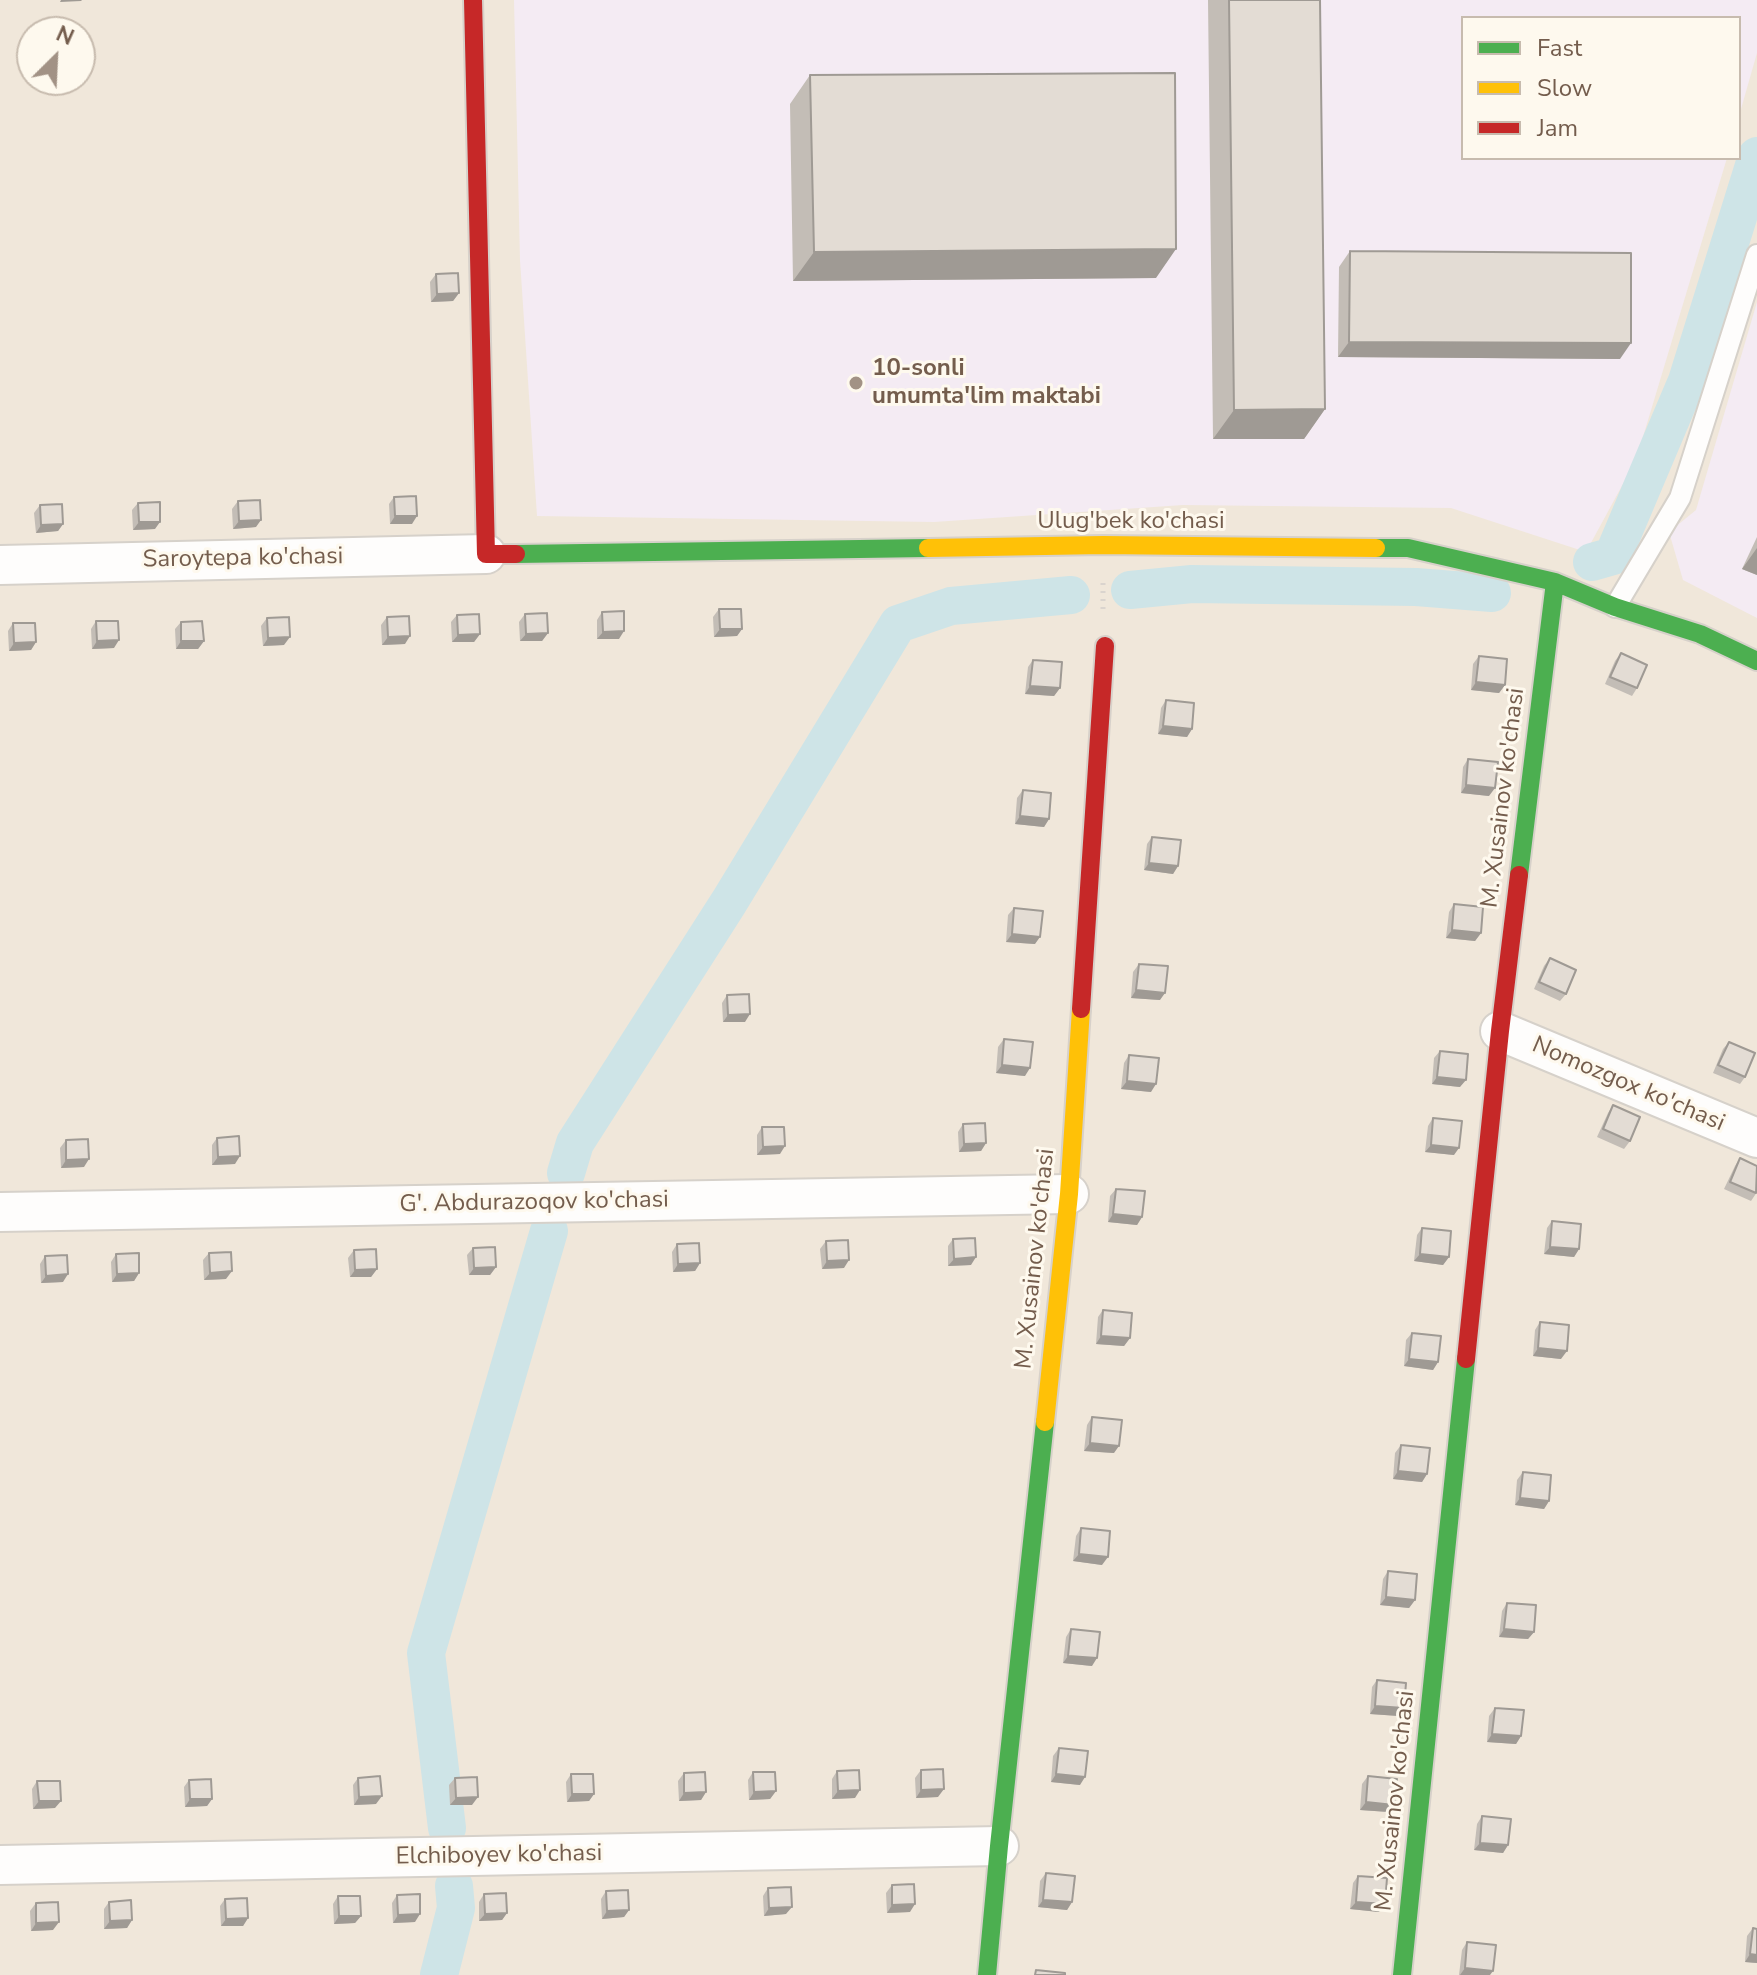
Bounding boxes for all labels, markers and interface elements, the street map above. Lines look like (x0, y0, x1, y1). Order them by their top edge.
north arrow (16, 16, 96, 96)
legend (1461, 16, 1741, 160)
text: N (51, 19, 79, 53)
text: Fast (1537, 32, 1582, 64)
text: Slow (1537, 72, 1592, 104)
text: Jam (1537, 112, 1578, 144)
place label: 10-sonli umumta'lim maktabi (872, 355, 1101, 411)
marker: 10-sonli umumta'lim maktabi (847, 374, 865, 392)
street label: Ulug'bek ko'chasi (1037, 508, 1225, 536)
street label: Saroytepa ko'chasi (143, 543, 343, 575)
street label: M. Xusainov ko'chasi (1476, 686, 1532, 910)
street label: Nomozgox ko'chasi (1527, 1031, 1729, 1139)
street label: M. Xusainov ko'chasi (1010, 1147, 1062, 1371)
street label: G'. Abdurazoqov ko'chasi (399, 1186, 669, 1220)
street label: M. Xusainov ko'chasi (1370, 1689, 1422, 1913)
street label: Elchiboyev ko'chasi (395, 1840, 603, 1872)

